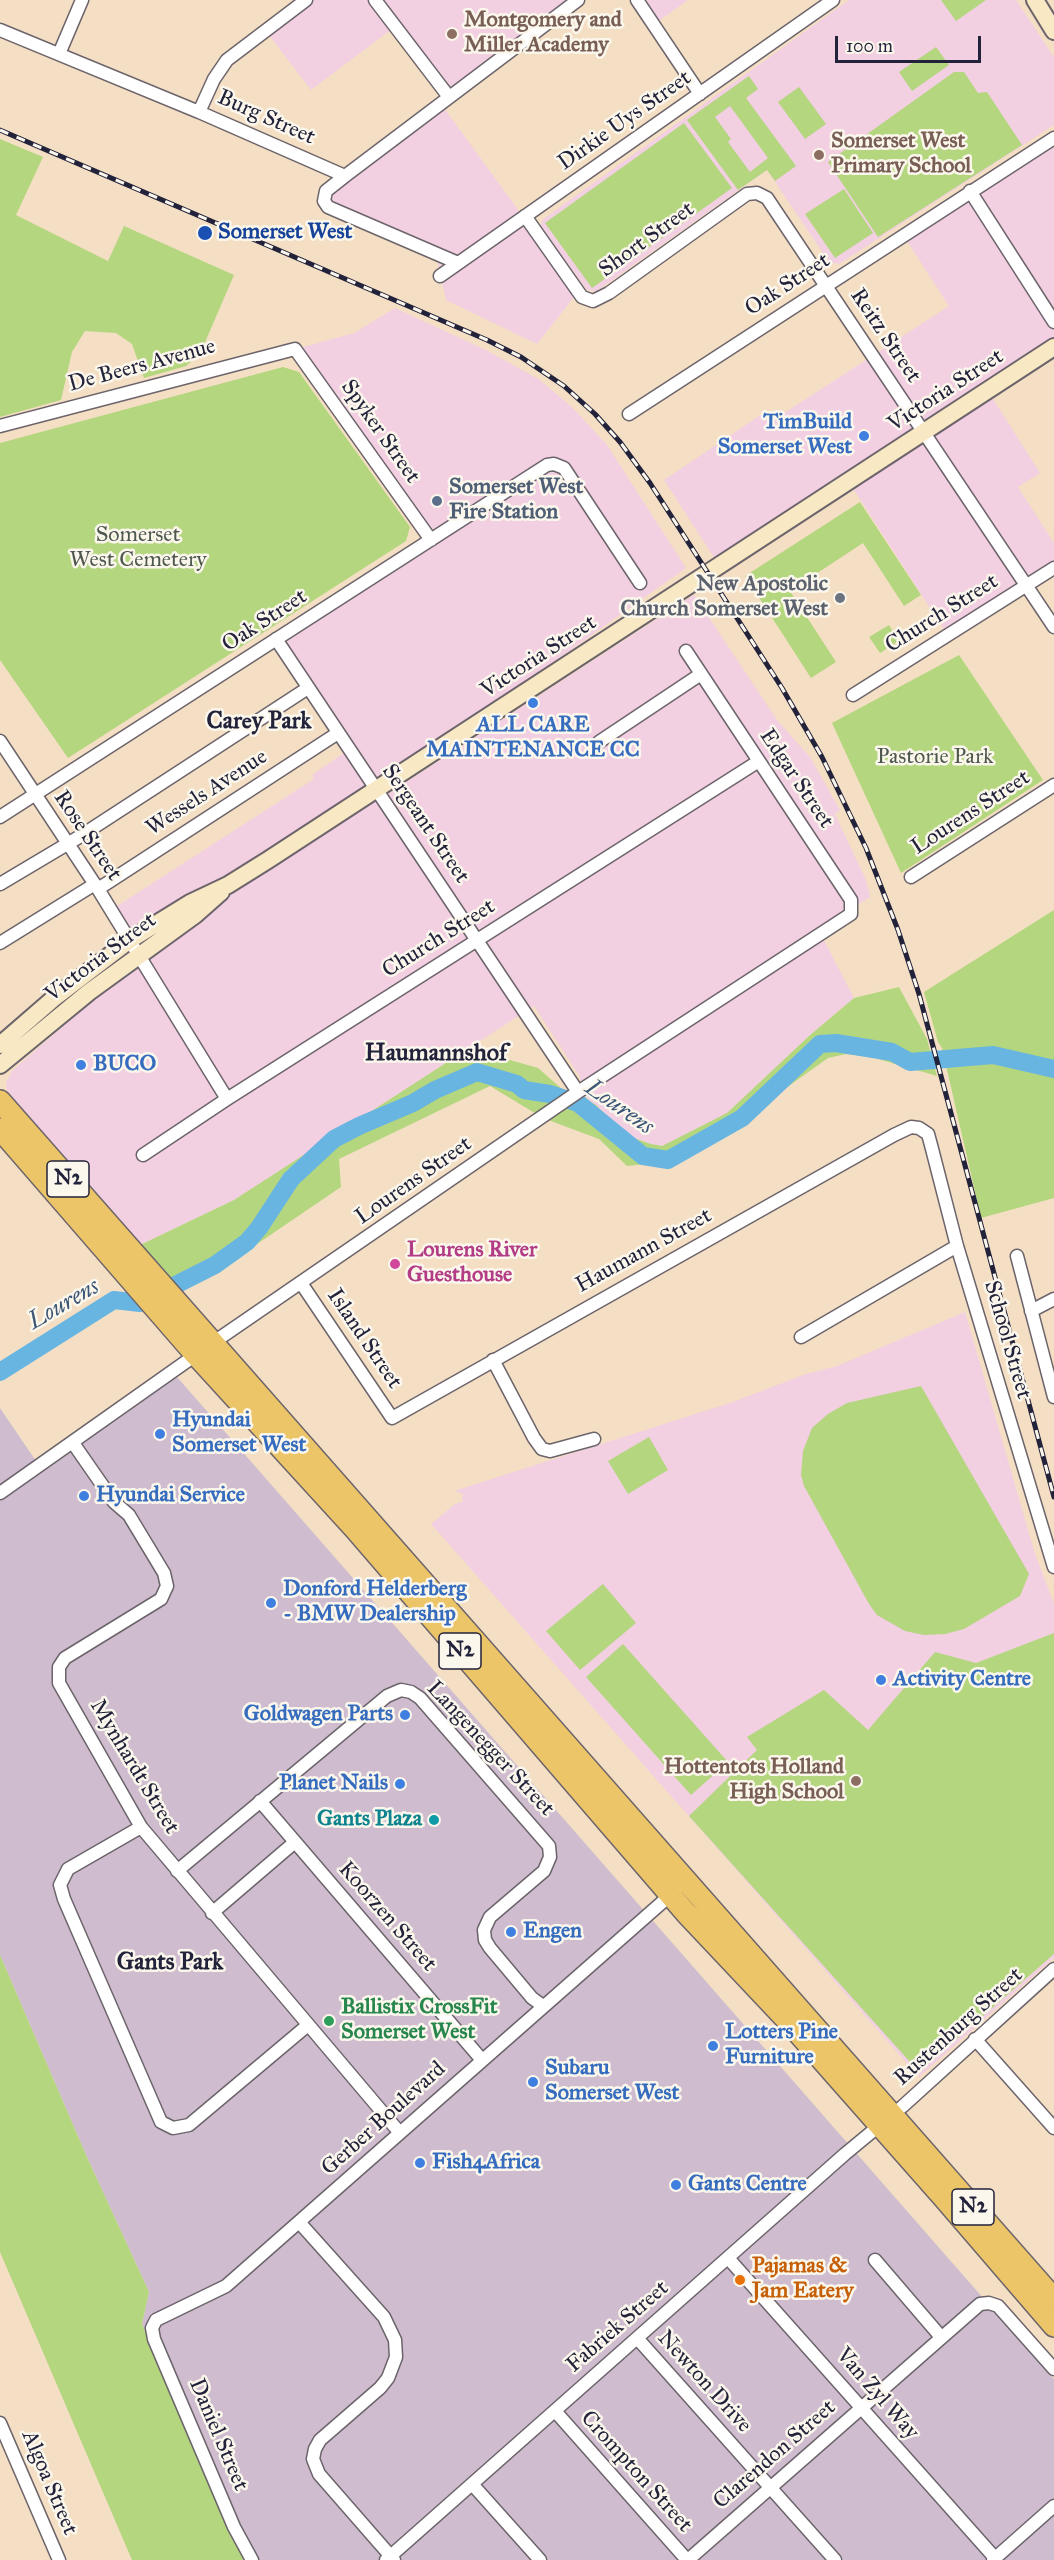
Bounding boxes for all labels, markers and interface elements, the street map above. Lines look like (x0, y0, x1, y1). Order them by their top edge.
place label: Montgomery and Miller Academy (464, 8, 622, 60)
scale bar (838, 24, 984, 62)
marker: Montgomery and Miller Academy (445, 27, 459, 41)
text: 100 m (846, 35, 893, 57)
street label: Dirkie Uys Street (553, 65, 697, 177)
street label: Burg Street (213, 85, 319, 151)
place label: Somerset West Primary School (831, 129, 971, 180)
marker: Somerset West Primary School (812, 148, 826, 162)
street label: Short Street (594, 197, 700, 283)
place label: Somerset West (218, 220, 352, 246)
marker: Somerset West (196, 224, 214, 242)
street label: Oak Street (741, 248, 835, 322)
street label: Reitz Street (844, 284, 926, 388)
street label: De Beers Avenue (66, 334, 218, 398)
street label: Victoria Street (883, 344, 1009, 438)
street label: Spyker Street (335, 375, 425, 489)
place label: TimBuild Somerset West (718, 410, 852, 462)
marker: TimBuild Somerset West (857, 429, 871, 443)
place label: Somerset West Fire Station (449, 475, 583, 526)
marker: Somerset West Fire Station (430, 494, 444, 508)
park label: Somerset West Cemetery (70, 523, 206, 574)
street label: Church Street (881, 569, 1003, 659)
place label: New Apostolic Church Somerset West (620, 572, 828, 624)
street label: Oak Street (218, 584, 312, 658)
marker: New Apostolic Church Somerset West (833, 591, 847, 605)
street label: Victoria Street (476, 610, 602, 704)
marker: ALL CARE MAINTENANCE CC (526, 696, 540, 710)
district label: Carey Park (206, 708, 312, 736)
place label: ALL CARE MAINTENANCE CC (426, 713, 640, 764)
street label: Edgar Street (753, 724, 839, 834)
street label: Wessels Avenue (141, 744, 273, 842)
park label: Pastorie Park (877, 745, 993, 771)
street label: Sergeant Street (376, 760, 474, 888)
street label: Lourens Street (907, 765, 1035, 861)
street label: Rose Street (47, 786, 127, 886)
street label: Church Street (378, 894, 500, 984)
street label: Victoria Street (40, 908, 162, 1008)
district label: Haumannshof (365, 1040, 507, 1068)
place label: BUCO (93, 1052, 156, 1078)
marker: BUCO (74, 1058, 88, 1072)
water label: Lourens (579, 1074, 659, 1142)
street label: Lourens Street (351, 1131, 477, 1231)
road number: N2 (47, 1161, 89, 1197)
street label: Haumann Street (572, 1203, 716, 1299)
place label: Lourens River Guesthouse (407, 1238, 537, 1290)
marker: Lourens River Guesthouse (388, 1257, 402, 1271)
water label: Lourens (23, 1273, 105, 1337)
street label: School Street (978, 1278, 1036, 1402)
street label: Island Street (321, 1284, 407, 1394)
place label: Hyundai Somerset West (172, 1408, 306, 1460)
marker: Hyundai Somerset West (153, 1427, 167, 1441)
place label: Hyundai Service (96, 1483, 245, 1509)
marker: Hyundai Service (77, 1489, 91, 1503)
place label: Donford Helderberg - BMW Dealership (283, 1577, 467, 1628)
marker: Donford Helderberg - BMW Dealership (264, 1596, 278, 1610)
road number: N2 (439, 1633, 481, 1669)
place label: Activity Centre (893, 1667, 1031, 1693)
marker: Activity Centre (874, 1673, 888, 1687)
street label: Langenegger Street (421, 1676, 559, 1822)
street label: Mynhardt Street (83, 1695, 185, 1839)
place label: Goldwagen Parts (244, 1702, 393, 1728)
marker: Goldwagen Parts (398, 1708, 412, 1722)
place label: Hottentots Holland High School (664, 1755, 844, 1807)
place label: Planet Nails (279, 1771, 388, 1797)
marker: Hottentots Holland High School (849, 1774, 863, 1788)
marker: Planet Nails (393, 1777, 407, 1791)
place label: Gants Plaza (317, 1807, 422, 1833)
marker: Gants Plaza (427, 1813, 441, 1827)
street label: Koorzen Street (332, 1857, 442, 1977)
place label: Engen (523, 1919, 582, 1945)
marker: Engen (504, 1925, 518, 1939)
district label: Gants Park (117, 1949, 223, 1977)
street label: Rustenburg Street (889, 1962, 1029, 2092)
place label: Ballistix CrossFit Somerset West (341, 1995, 498, 2047)
marker: Ballistix CrossFit Somerset West (322, 2014, 336, 2028)
place label: Lotters Pine Furniture (725, 2020, 838, 2072)
marker: Lotters Pine Furniture (706, 2039, 720, 2053)
street label: Gerber Boulevard (317, 2056, 451, 2182)
place label: Subaru Somerset West (545, 2056, 679, 2108)
marker: Subaru Somerset West (526, 2075, 540, 2089)
place label: Fish4Africa (432, 2150, 540, 2176)
marker: Fish4Africa (413, 2156, 427, 2170)
place label: Gants Centre (688, 2172, 807, 2198)
marker: Gants Centre (669, 2178, 683, 2192)
road number: N2 (952, 2189, 994, 2225)
place label: Pajamas & Jam Eatery (752, 2254, 853, 2306)
marker: Pajamas & Jam Eatery (733, 2273, 747, 2287)
street label: Fabriek Street (562, 2275, 674, 2379)
street label: Newton Drive (651, 2325, 757, 2439)
street label: Van Zyl Way (830, 2343, 924, 2445)
street label: Daniel Street (183, 2375, 253, 2495)
street label: Clarendon Street (709, 2395, 841, 2515)
street label: Crompton Street (575, 2406, 697, 2538)
street label: Algoa Street (15, 2427, 83, 2539)

